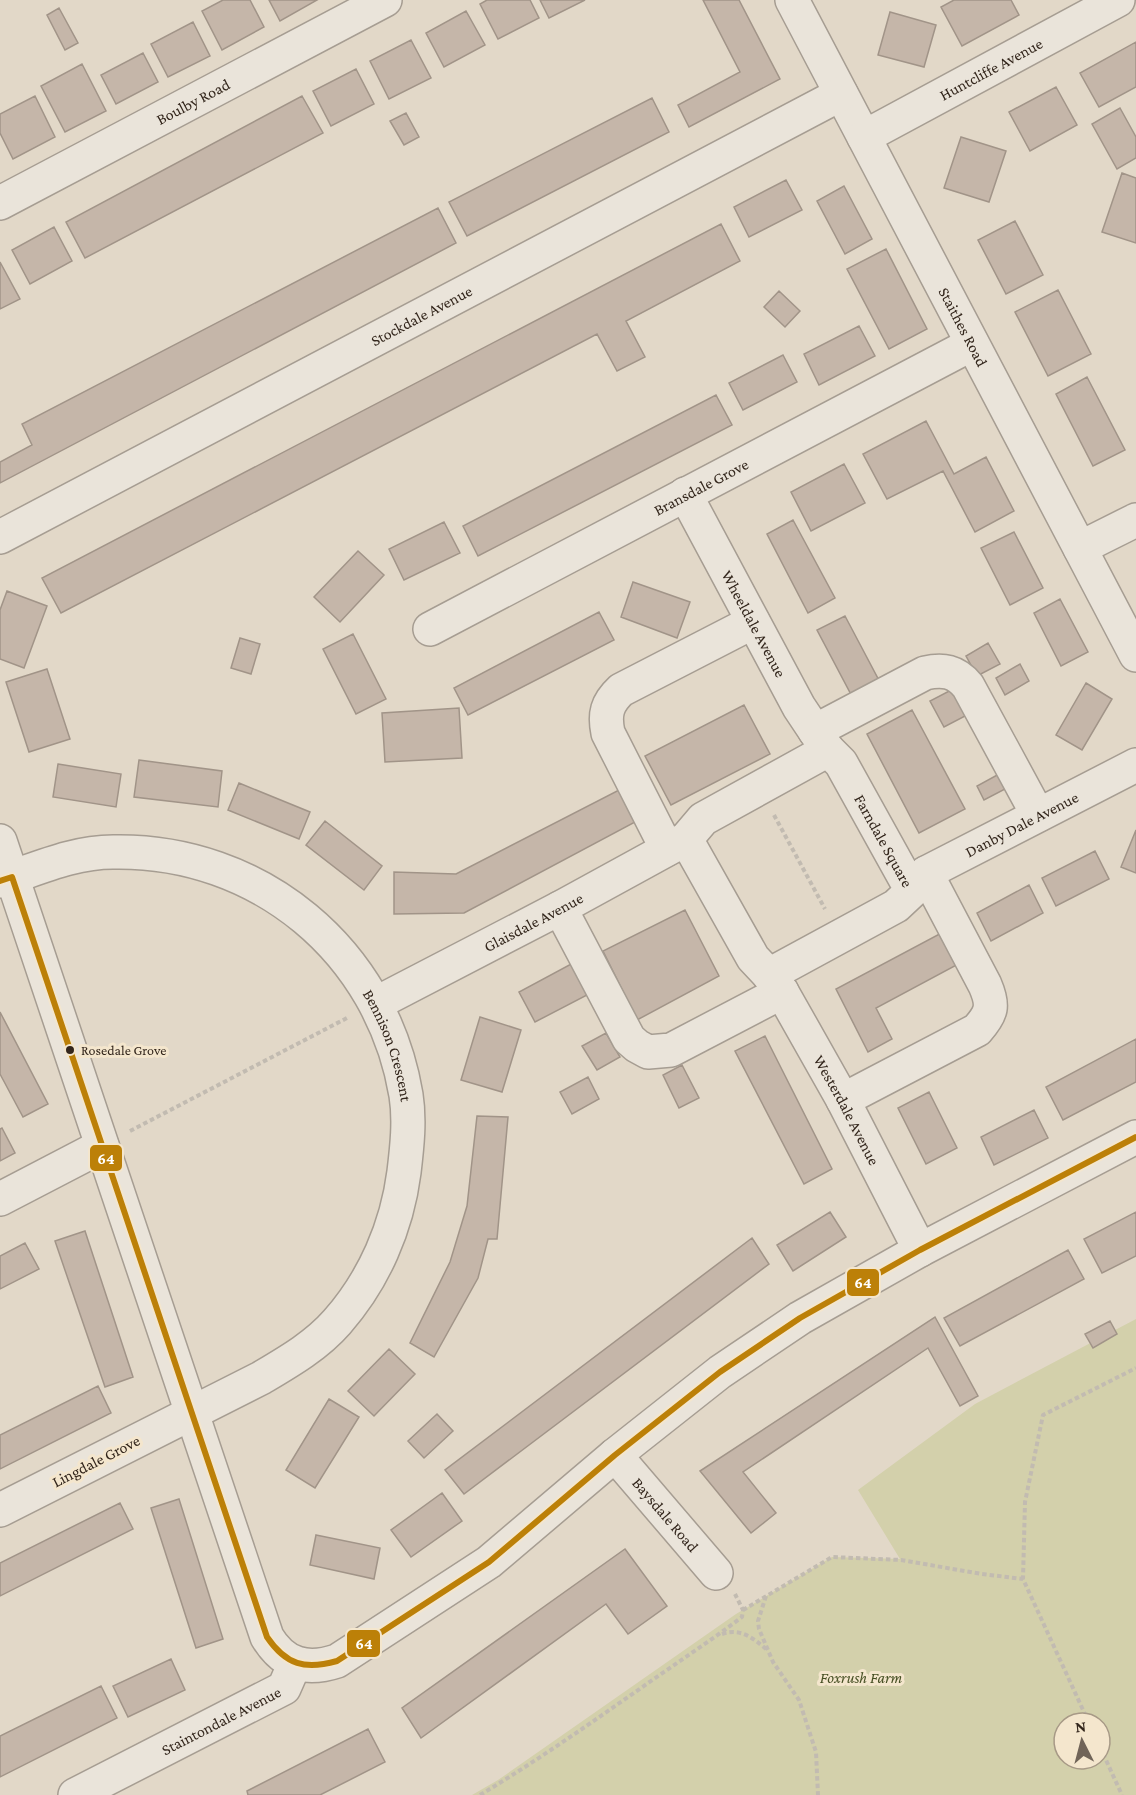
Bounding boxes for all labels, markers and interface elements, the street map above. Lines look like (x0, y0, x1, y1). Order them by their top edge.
street label: Huntcliffe Avenue (936, 34, 1045, 103)
street label: Boulby Road (153, 75, 233, 128)
street label: Stockdale Avenue (368, 282, 475, 349)
street label: Staithes Road (936, 284, 992, 370)
street label: Bransdale Grove (651, 455, 751, 518)
street label: Wheeldale Avenue (719, 567, 790, 680)
street label: Danby Dale Avenue (962, 788, 1081, 860)
street label: Farndale Square (852, 791, 917, 890)
street label: Glaisdale Avenue (481, 889, 586, 955)
street label: Bennison Crescent (360, 986, 415, 1103)
place label: Rosedale Grove (81, 1042, 166, 1058)
marker: Rosedale Grove (64, 1044, 76, 1056)
street label: Westerdale Avenue (811, 1052, 883, 1168)
line badge: 64 (89, 1144, 123, 1172)
text: 64 (97, 1150, 115, 1167)
line badge: 64 (846, 1268, 880, 1297)
text: 64 (854, 1274, 872, 1291)
street label: Lingdale Grove (49, 1432, 143, 1491)
street label: Baysdale Road (629, 1474, 703, 1555)
line badge: 64 (346, 1629, 381, 1658)
text: 64 (355, 1635, 373, 1652)
park label: Foxrush Farm (820, 1669, 903, 1686)
street label: Staintondale Avenue (158, 1683, 284, 1758)
north arrow (1052, 1711, 1112, 1771)
text: N (1074, 1718, 1087, 1736)

